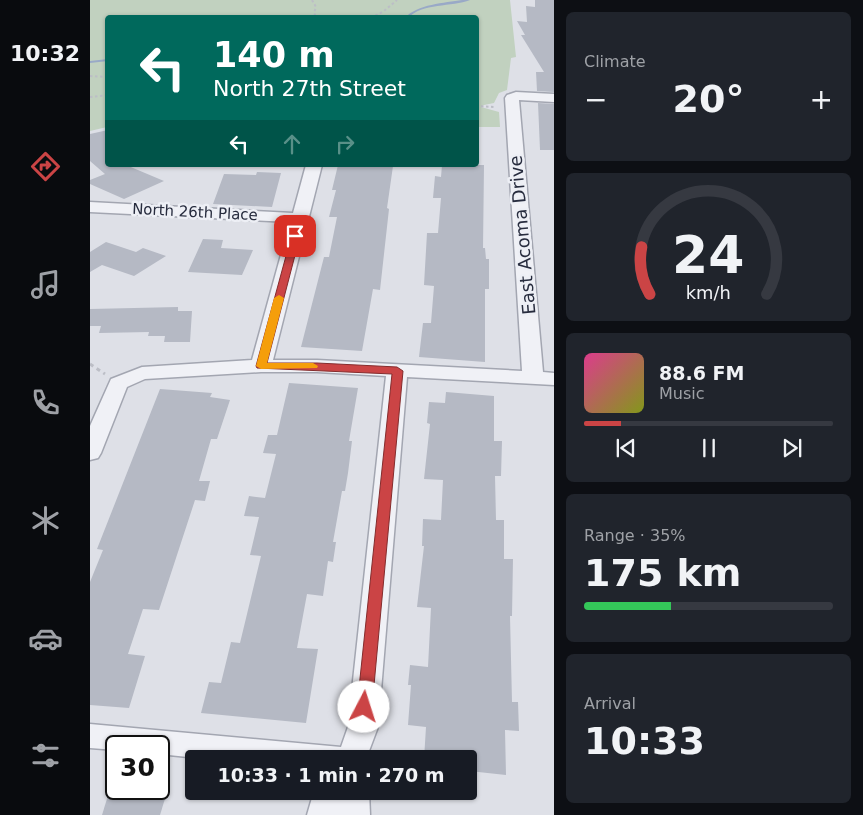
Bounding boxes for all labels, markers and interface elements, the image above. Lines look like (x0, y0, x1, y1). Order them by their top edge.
icon: left (130, 35, 195, 100)
text: 140 m (213, 35, 335, 75)
text: 10:32 (10, 41, 80, 66)
text: Climate (584, 52, 646, 71)
text: North 27th Street (213, 76, 406, 101)
text: 20° (673, 77, 744, 121)
text: − (584, 83, 607, 116)
text: + (810, 83, 833, 116)
icon: left (225, 130, 253, 158)
icon: ahead (278, 130, 306, 158)
icon: right (331, 130, 359, 158)
icon: directions (28, 149, 63, 184)
street label: East Acoma Drive (505, 155, 539, 315)
street label: North 26th Place (132, 200, 258, 224)
pin (274, 215, 316, 257)
icon: arrive (281, 222, 309, 250)
text: 24 (672, 225, 745, 285)
icon: music (28, 267, 63, 302)
text: km/h (686, 282, 731, 303)
text: 88.6 FM (659, 362, 744, 384)
text: Music (659, 384, 705, 403)
icon: phone (28, 385, 63, 420)
icon: previous (612, 434, 640, 462)
icon: pause (695, 434, 723, 462)
icon: next (778, 434, 806, 462)
icon: climate (28, 503, 63, 538)
text: Range · 35% (584, 526, 686, 545)
text: 175 km (584, 551, 741, 595)
icon: car (28, 621, 63, 656)
position arrow (337, 680, 389, 732)
text: Arrival (584, 694, 636, 713)
text: 10:33 (584, 719, 705, 763)
speed limit sign: 30 (105, 735, 170, 800)
icon: filters (28, 738, 63, 773)
text: 10:33 · 1 min · 270 m (217, 764, 445, 786)

